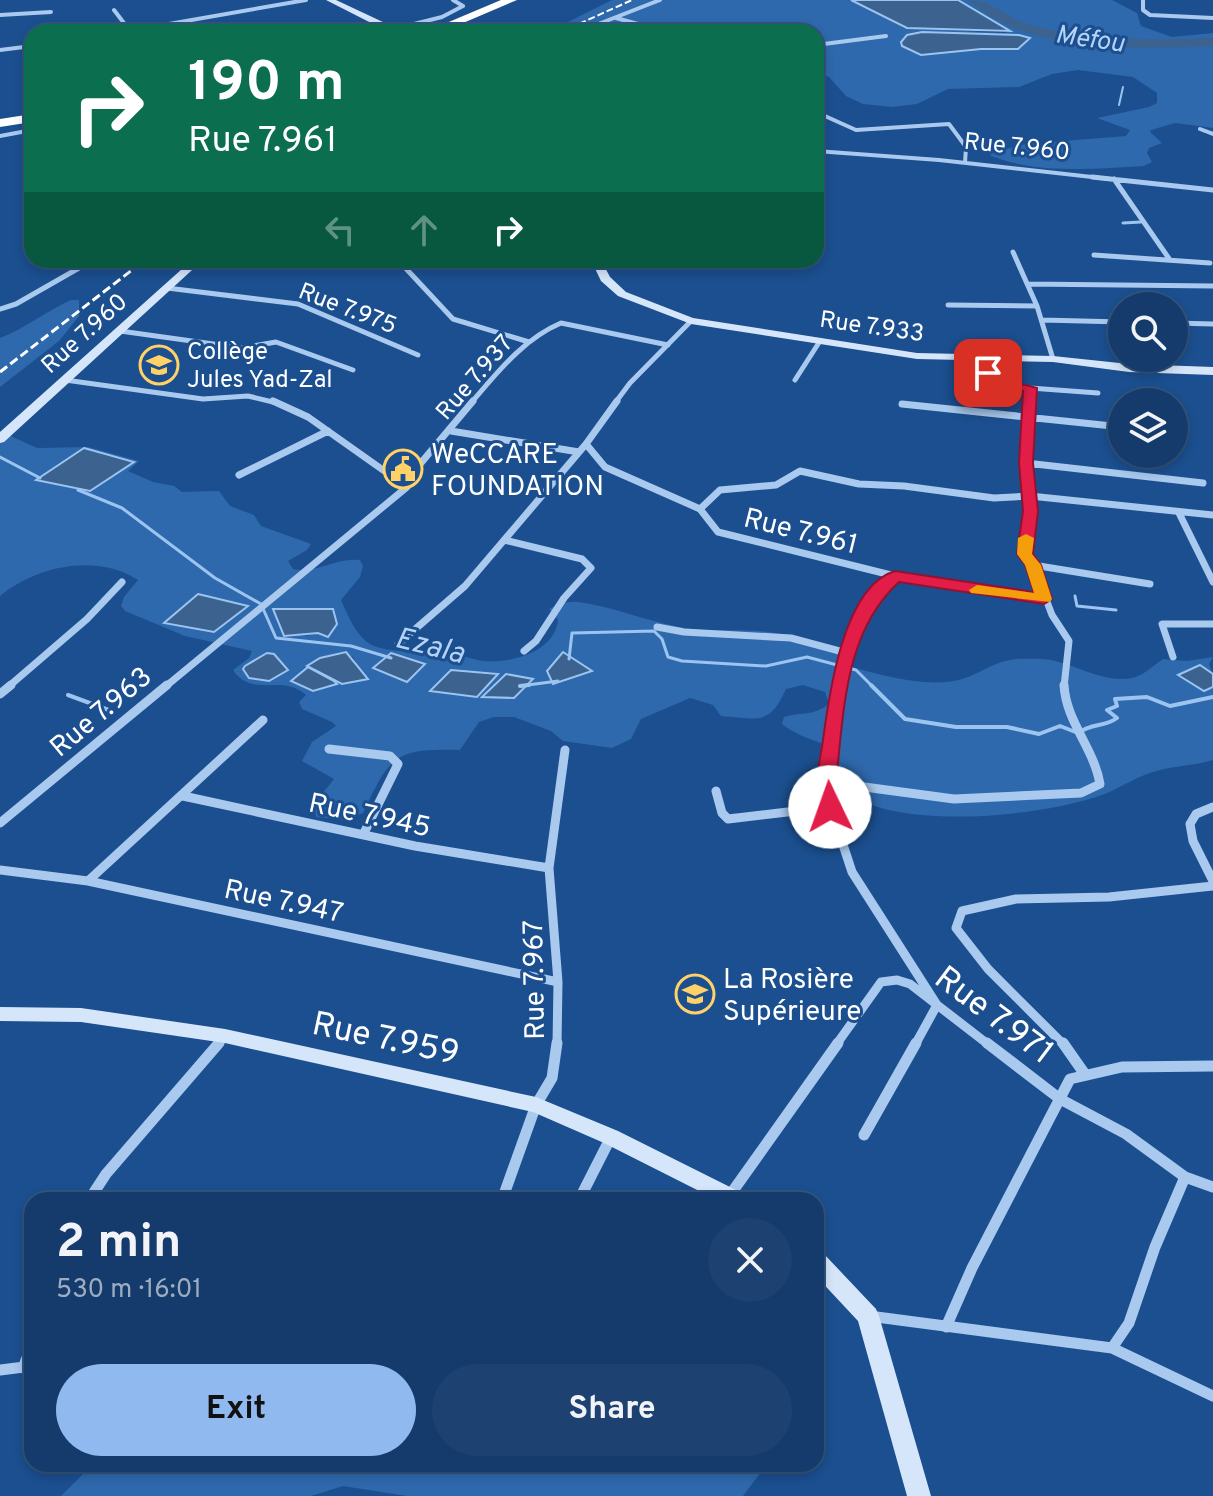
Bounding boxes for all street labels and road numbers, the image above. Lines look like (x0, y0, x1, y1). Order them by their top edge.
street label: Rue 7.960 (962, 128, 1071, 168)
street label: Rue 7.975 (294, 277, 401, 342)
street label: Rue 7.960 (36, 288, 135, 381)
street label: Rue 7.933 (817, 306, 926, 350)
street label: Rue 7.937 (430, 330, 521, 427)
street label: Rue 7.961 (739, 501, 861, 564)
street label: Rue 7.963 (43, 660, 161, 767)
street label: Rue 7.945 (305, 786, 434, 847)
street label: Rue 7.947 (221, 873, 346, 933)
street label: Rue 7.967 (517, 920, 555, 1040)
street label: Rue 7.971 (925, 958, 1061, 1076)
street label: Rue 7.959 (308, 1004, 463, 1077)

